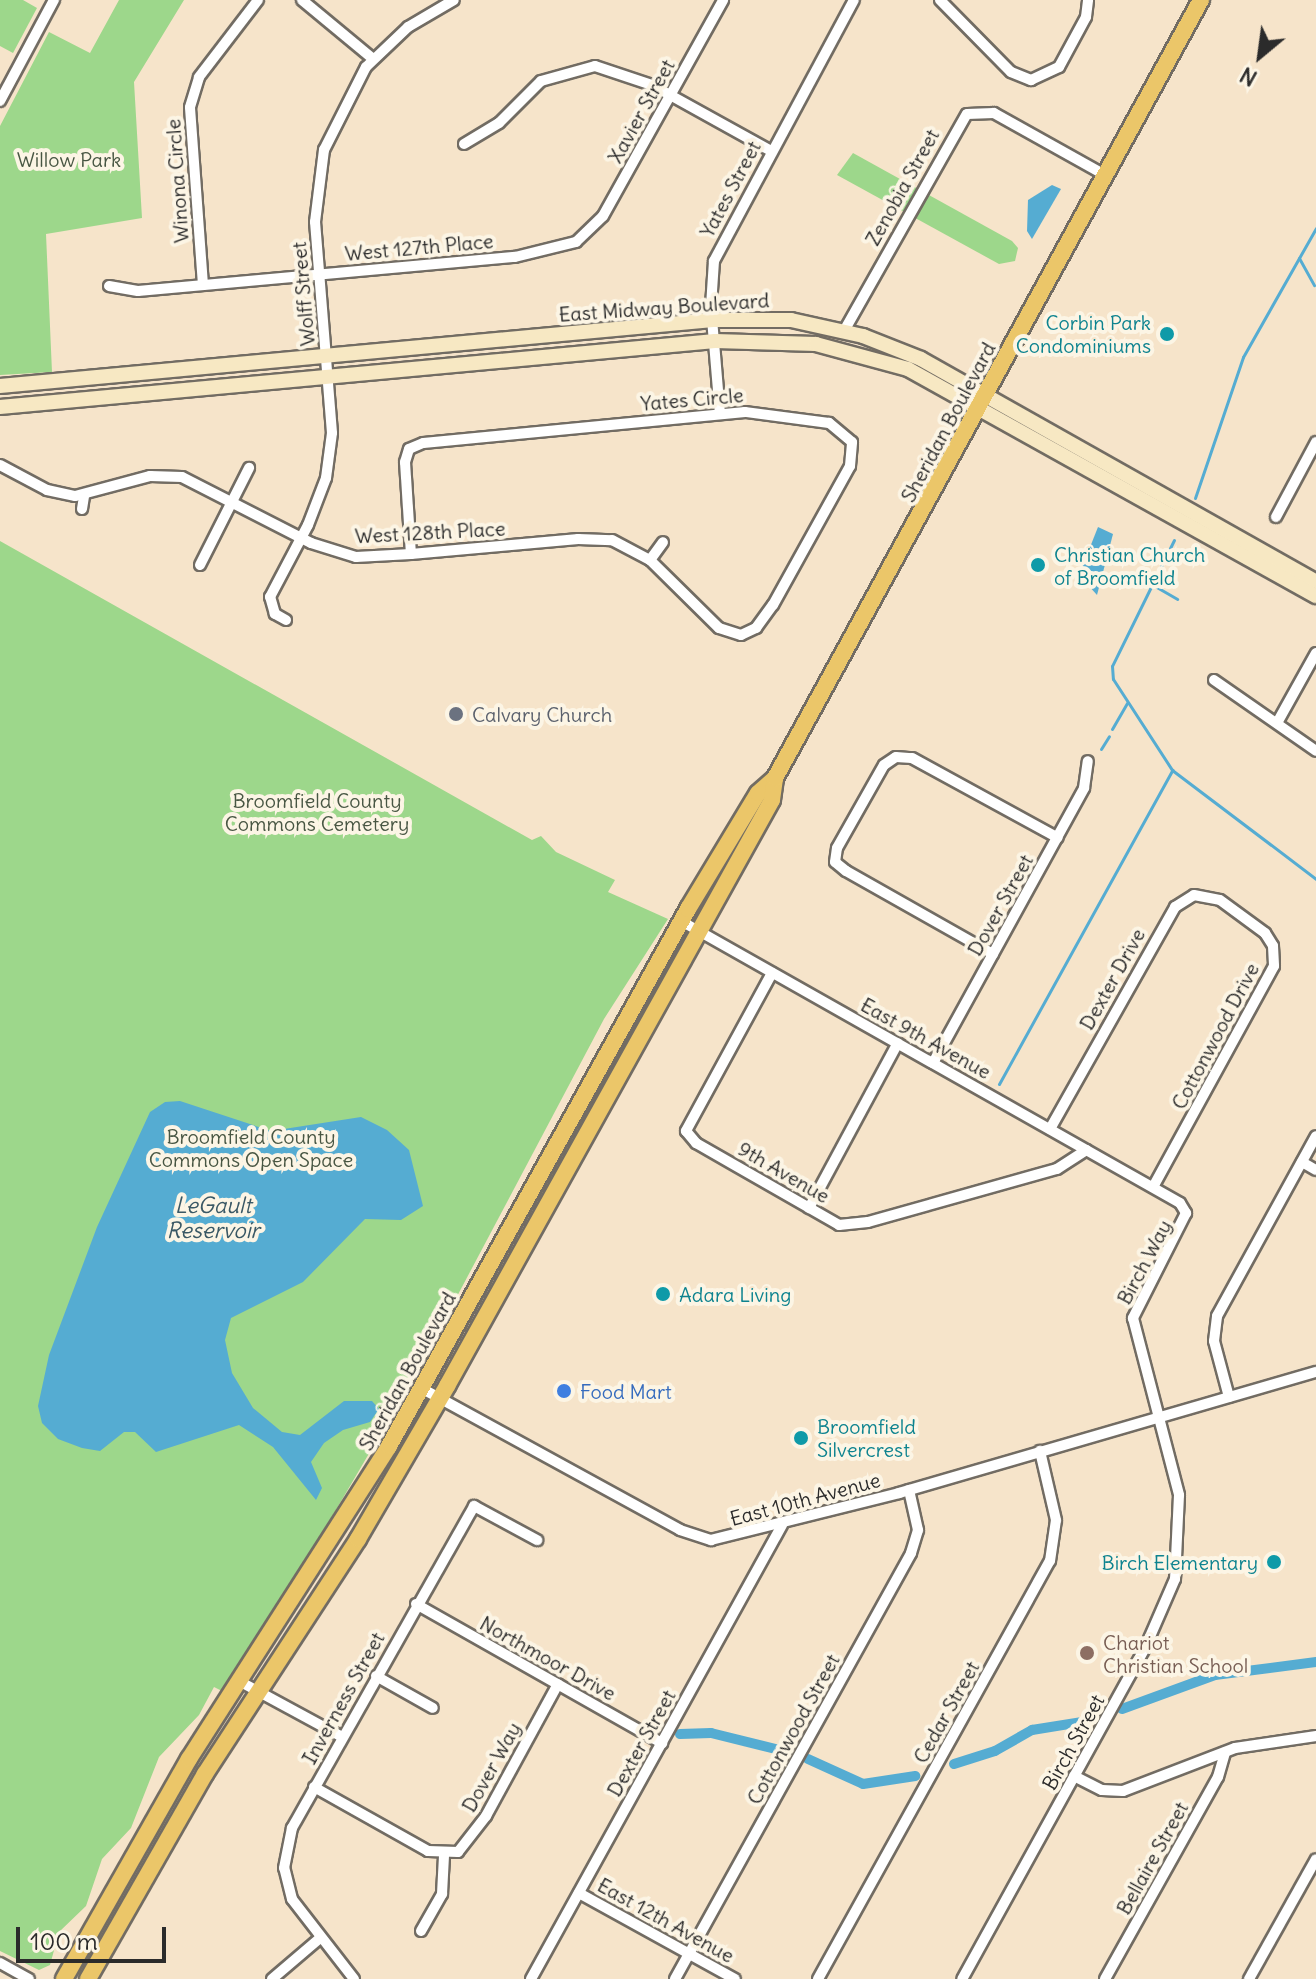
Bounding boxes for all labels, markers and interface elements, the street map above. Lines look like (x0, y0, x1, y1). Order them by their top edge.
north arrow (1220, 16, 1300, 96)
street label: Xavier Street (603, 55, 679, 167)
text: N (1235, 61, 1262, 93)
street label: Winona Circle (161, 118, 193, 244)
street label: Zenobia Street (860, 125, 944, 249)
street label: Yates Street (695, 137, 765, 241)
park label: Willow Park (17, 147, 121, 171)
street label: West 127th Place (344, 229, 494, 265)
street label: Wolff Street (286, 241, 320, 347)
street label: East Midway Boulevard (558, 288, 770, 326)
place label: Corbin Park Condominiums (1016, 310, 1151, 357)
marker: Corbin Park Condominiums (1158, 325, 1176, 343)
street label: Sheridan Boulevard (896, 338, 1000, 506)
street label: Yates Circle (639, 383, 745, 415)
street label: West 128th Place (354, 516, 506, 548)
place label: Christian Church of Broomfield (1054, 542, 1205, 589)
marker: Christian Church of Broomfield (1029, 556, 1047, 574)
place label: Calvary Church (472, 702, 612, 726)
marker: Calvary Church (447, 705, 465, 723)
park label: Broomfield County Commons Cemetery (225, 788, 409, 835)
street label: Dover Street (962, 850, 1038, 960)
street label: Dexter Drive (1074, 924, 1150, 1034)
street label: Cottonwood Drive (1166, 959, 1264, 1113)
street label: East 9th Avenue (857, 992, 995, 1084)
park label: Broomfield County Commons Open Space (149, 1125, 353, 1172)
street label: 9th Avenue (734, 1136, 834, 1208)
water label: LeGault Reservoir (166, 1192, 260, 1244)
street label: Birch Way (1112, 1216, 1176, 1308)
place label: Adara Living (679, 1282, 791, 1306)
marker: Adara Living (654, 1285, 672, 1303)
street label: Sheridan Boulevard (353, 1288, 461, 1454)
place label: Food Mart (580, 1379, 672, 1403)
marker: Food Mart (555, 1382, 573, 1400)
place label: Broomfield Silvercrest (817, 1414, 916, 1461)
marker: Broomfield Silvercrest (792, 1429, 810, 1447)
street label: East 10th Avenue (727, 1467, 883, 1531)
place label: Birch Elementary (1102, 1550, 1258, 1574)
marker: Birch Elementary (1265, 1553, 1283, 1571)
street label: Northmoor Drive (476, 1611, 620, 1705)
street label: Inverness Street (297, 1628, 389, 1768)
place label: Chariot Christian School (1103, 1630, 1248, 1677)
marker: Chariot Christian School (1078, 1644, 1096, 1662)
street label: Cottonwood Street (742, 1650, 844, 1808)
street label: Cedar Street (908, 1657, 984, 1767)
street label: Dexter Street (602, 1685, 680, 1801)
street label: Birch Street (1037, 1690, 1109, 1794)
street label: Dover Way (457, 1718, 525, 1816)
street label: Bellaire Street (1111, 1797, 1193, 1919)
street label: East 12th Avenue (594, 1873, 738, 1967)
scale bar (20, 1911, 170, 1961)
text: 100 m (30, 1926, 98, 1956)

